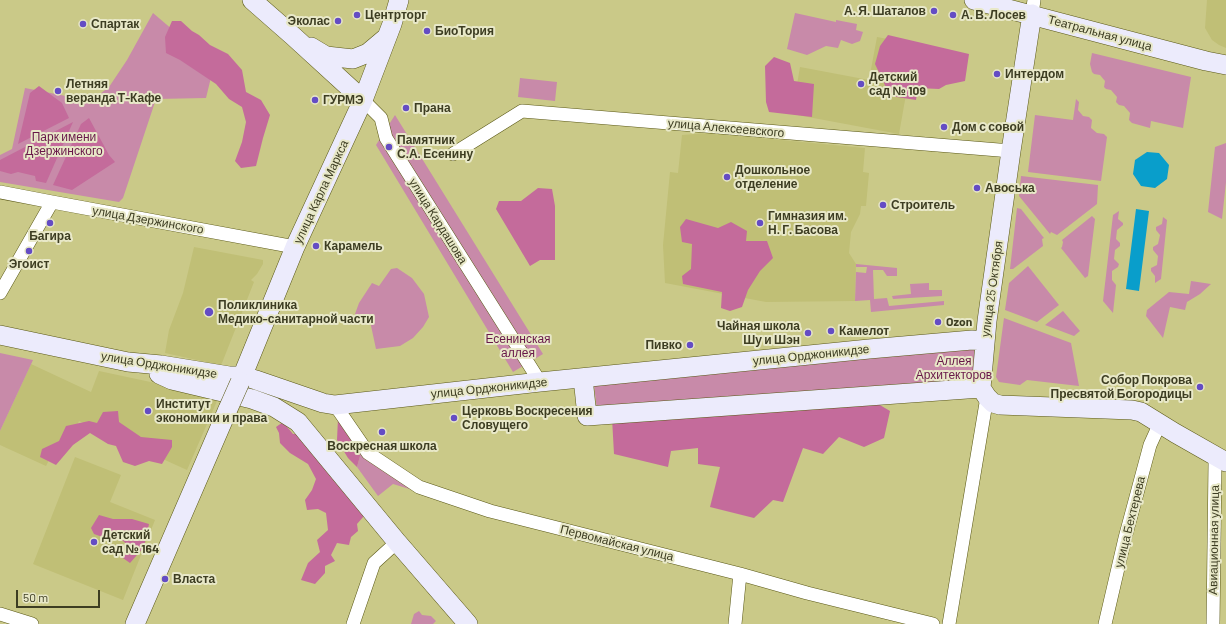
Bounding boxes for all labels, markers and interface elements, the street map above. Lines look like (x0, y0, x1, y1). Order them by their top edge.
place label: А. Я. Шаталов (844, 4, 926, 18)
marker: А. Я. Шаталов (929, 6, 939, 16)
place label: Центрторг (365, 8, 426, 22)
place label: А. В. Лосев (961, 8, 1026, 22)
marker: Центрторг (352, 10, 362, 20)
marker: А. В. Лосев (948, 10, 958, 20)
street label: Театральная улица (1046, 12, 1154, 54)
place label: Эколас (288, 14, 330, 28)
marker: Эколас (333, 16, 343, 26)
place label: Спартак (91, 17, 139, 31)
marker: Спартак (78, 19, 88, 29)
place label: БиоТория (435, 24, 494, 38)
marker: БиоТория (422, 26, 432, 36)
place label: Интердом (1005, 67, 1064, 81)
marker: Интердом (992, 69, 1002, 79)
place label: Детский сад № 109 (869, 70, 926, 98)
place label: Летняя веранда Т-Кафе (66, 77, 161, 105)
marker: Детский сад № 109 (856, 79, 866, 89)
marker: Летняя веранда Т-Кафе (53, 86, 63, 96)
place label: ГУРМЭ (323, 93, 364, 107)
marker: ГУРМЭ (310, 95, 320, 105)
place label: Прана (414, 101, 451, 115)
marker: Прана (401, 103, 411, 113)
street label: улица Алексеевского (667, 116, 785, 140)
place label: Дом с совой (952, 120, 1024, 134)
marker: Дом с совой (939, 122, 949, 132)
park label: Парк имени Дзержинского (25, 130, 103, 158)
place label: Памятник С.А. Есенину (397, 133, 473, 161)
street label: улица Карла Маркса (291, 138, 351, 246)
marker: Памятник С.А. Есенину (384, 142, 394, 152)
place label: Дошкольное отделение (735, 163, 810, 191)
marker: Дошкольное отделение (722, 172, 732, 182)
street label: улица Кардашова (406, 175, 470, 267)
place label: Авоська (985, 181, 1035, 195)
marker: Авоська (972, 183, 982, 193)
place label: Строитель (891, 198, 955, 212)
marker: Строитель (878, 200, 888, 210)
street label: улица Дзержинского (91, 203, 205, 237)
place label: Гимназия им. Н. Г. Басова (768, 209, 847, 237)
marker: Багира (45, 218, 55, 228)
marker: Гимназия им. Н. Г. Басова (755, 218, 765, 228)
place label: Багира (29, 229, 71, 243)
place label: Карамель (324, 239, 383, 253)
street label: улица 25 Октября (978, 240, 1006, 338)
marker: Карамель (311, 241, 321, 251)
marker: Эгоист (24, 246, 34, 256)
place label: Эгоист (9, 257, 49, 271)
place label: Поликлиника Медико-санитарной части (218, 298, 374, 326)
marker: Поликлиника Медико-санитарной части (203, 306, 215, 318)
place label: Ozon (946, 315, 972, 329)
marker: Ozon (933, 317, 943, 327)
place label: Чайная школа Шу и Шэн (717, 319, 800, 347)
place label: Камелот (839, 324, 889, 338)
marker: Камелот (826, 326, 836, 336)
marker: Чайная школа Шу и Шэн (803, 328, 813, 338)
park label: Есенинская аллея (485, 332, 551, 360)
place label: Пивко (645, 338, 682, 352)
marker: Пивко (685, 340, 695, 350)
street label: улица Орджоникидзе (752, 342, 870, 368)
street label: улица Орджоникидзе (100, 349, 218, 381)
park label: Аллея Архитекторов (916, 354, 992, 382)
place label: Собор Покрова Пресвятой Богородицы (1051, 373, 1192, 401)
street label: улица Орджоникидзе (430, 375, 548, 401)
marker: Собор Покрова Пресвятой Богородицы (1195, 382, 1205, 392)
place label: Институт экономики и права (156, 397, 267, 425)
place label: Церковь Воскресения Словущего (462, 404, 593, 432)
marker: Институт экономики и права (143, 406, 153, 416)
marker: Церковь Воскресения Словущего (449, 413, 459, 423)
marker: Воскресная школа (377, 427, 387, 437)
place label: Воскресная школа (327, 439, 437, 453)
street label: улица Бехтерева (1112, 475, 1148, 569)
street label: Авиационная улица (1206, 485, 1222, 595)
street label: Первомайская улица (559, 522, 675, 564)
place label: Детский сад № 164 (102, 528, 159, 556)
marker: Детский сад № 164 (89, 537, 99, 547)
place label: Власта (173, 572, 215, 586)
marker: Власта (160, 574, 170, 584)
scale bar (18, 582, 102, 608)
text: 50 m (23, 590, 48, 604)

